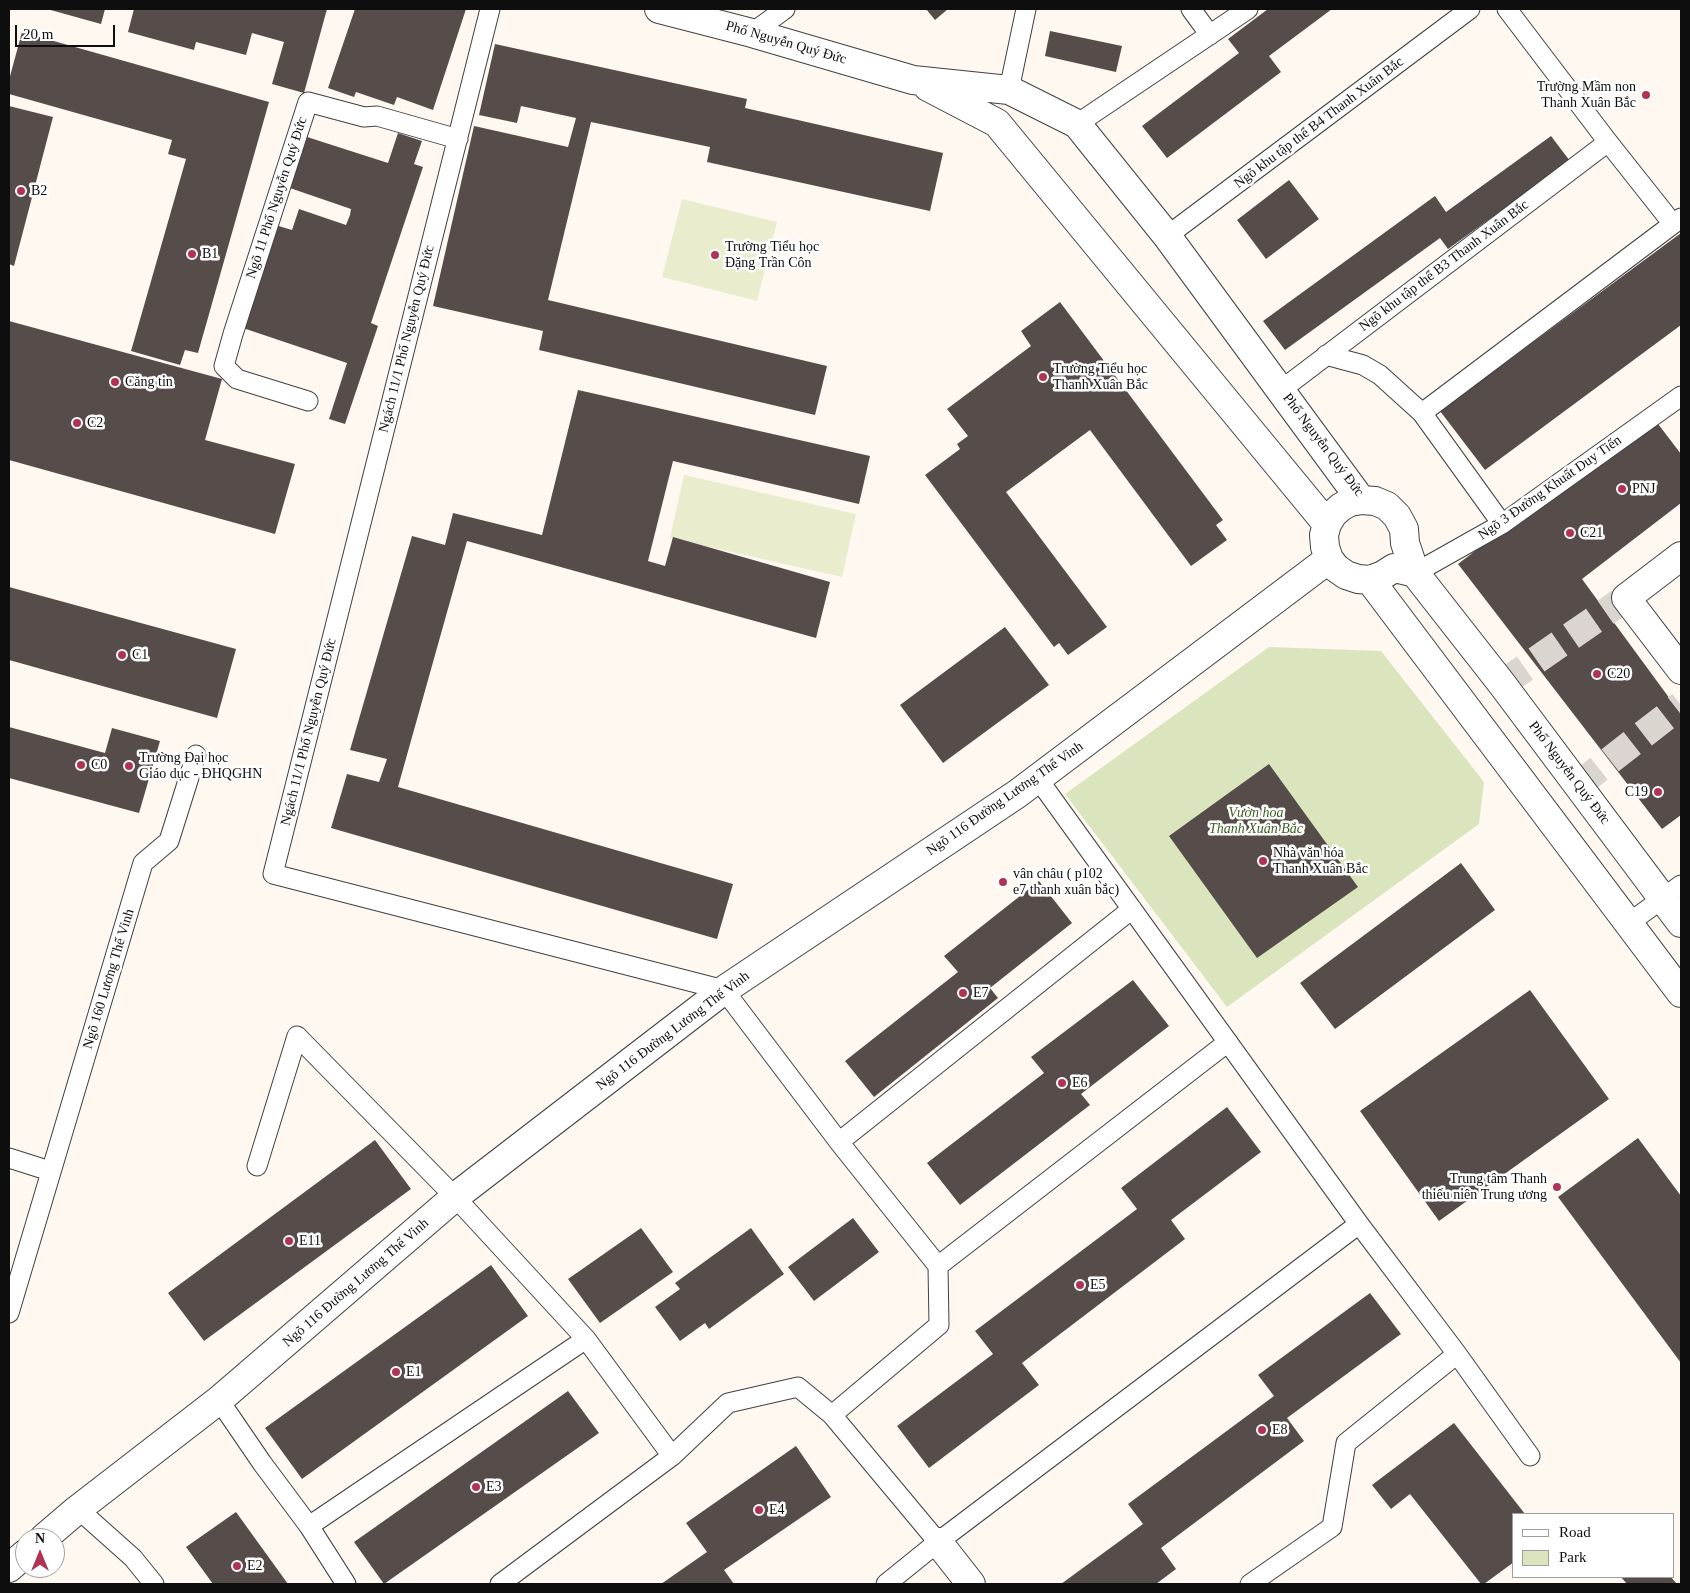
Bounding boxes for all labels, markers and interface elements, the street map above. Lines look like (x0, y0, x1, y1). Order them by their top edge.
scale bar (18, 15, 118, 47)
street label: Phố Nguyễn Quý Đức (724, 18, 848, 68)
text: 20 m (23, 26, 53, 42)
street label: Ngõ khu tập thể B4 Thanh Xuân Bắc (1231, 54, 1407, 192)
place label: Trường Mầm non Thanh Xuân Bắc (1537, 79, 1636, 111)
marker: Trường Mầm non Thanh Xuân Bắc (1640, 89, 1652, 101)
street label: Ngõ 11 Phố Nguyễn Quý Đức (243, 115, 311, 281)
place label: B2 (31, 183, 47, 199)
marker: B2 (15, 185, 27, 197)
street label: Ngõ khu tập thể B3 Thanh Xuân Bắc (1356, 197, 1532, 335)
place label: Trường Tiểu học Đặng Trần Côn (725, 239, 819, 272)
street label: Ngách 11/1 Phố Nguyễn Quý Đức (376, 244, 438, 434)
place label: B1 (202, 246, 218, 262)
marker: B1 (186, 248, 198, 260)
marker: Trường Tiểu học Đặng Trần Côn (709, 249, 721, 261)
place label: Trường Tiểu học Thanh Xuân Bắc (1053, 361, 1148, 394)
marker: Trường Tiểu học Thanh Xuân Bắc (1037, 371, 1049, 383)
place label: Căng tin (125, 374, 173, 390)
marker: Căng tin (109, 376, 121, 388)
street label: Phố Nguyễn Quý Đức (1279, 390, 1367, 500)
place label: C2 (87, 415, 103, 431)
marker: C2 (71, 417, 83, 429)
street label: Ngõ 3 Đường Khuất Duy Tiến (1475, 432, 1625, 544)
place label: PNJ (1632, 481, 1655, 497)
marker: PNJ (1616, 483, 1628, 495)
place label: C21 (1580, 525, 1603, 541)
marker: C21 (1564, 527, 1576, 539)
street label: Ngách 11/1 Phố Nguyễn Quý Đức (278, 637, 340, 827)
place label: C1 (132, 647, 148, 663)
marker: C1 (116, 649, 128, 661)
place label: C20 (1607, 666, 1630, 682)
marker: C20 (1591, 668, 1603, 680)
street label: Phố Nguyễn Quý Đức (1525, 718, 1613, 828)
street label: Ngõ 116 Đường Lương Thế Vinh (923, 738, 1087, 860)
place label: Trường Đại học Giáo dục - ĐHQGHN (139, 750, 262, 782)
place label: C0 (91, 757, 107, 773)
marker: C0 (75, 759, 87, 771)
marker: Trường Đại học Giáo dục - ĐHQGHN (123, 760, 135, 772)
place label: C19 (1625, 784, 1648, 800)
marker: C19 (1652, 786, 1664, 798)
park label: Vườn hoa Thanh Xuân Bắc (1209, 805, 1303, 838)
place label: Nhà văn hóa Thanh Xuân Bắc (1273, 845, 1368, 878)
marker: Nhà văn hóa Thanh Xuân Bắc (1257, 855, 1269, 867)
place label: vân châu ( p102 e7 thanh xuân bắc) (1013, 866, 1119, 899)
marker: vân châu ( p102 e7 thanh xuân bắc) (997, 876, 1009, 888)
street label: Ngõ 160 Lương Thế Vinh (80, 907, 138, 1051)
street label: Ngõ 116 Đường Lương Thế Vinh (593, 968, 753, 1094)
place label: E7 (973, 985, 989, 1001)
marker: E7 (957, 987, 969, 999)
place label: E6 (1072, 1075, 1088, 1091)
marker: E6 (1056, 1077, 1068, 1089)
place label: Trung tâm Thanh thiếu niên Trung ương (1422, 1171, 1547, 1204)
marker: Trung tâm Thanh thiếu niên Trung ương (1551, 1181, 1563, 1193)
street label: Ngõ 116 Đường Lương Thế Vinh (280, 1215, 432, 1351)
place label: E11 (299, 1233, 321, 1249)
marker: E11 (283, 1235, 295, 1247)
place label: E5 (1090, 1277, 1106, 1293)
marker: E5 (1074, 1279, 1086, 1291)
place label: E1 (406, 1364, 422, 1380)
marker: E1 (390, 1366, 402, 1378)
place label: E8 (1272, 1422, 1288, 1438)
marker: E8 (1256, 1424, 1268, 1436)
place label: E3 (486, 1479, 502, 1495)
marker: E3 (470, 1481, 482, 1493)
place label: E4 (769, 1502, 785, 1518)
marker: E4 (753, 1504, 765, 1516)
legend (1512, 1513, 1675, 1578)
text: Road (1559, 1524, 1591, 1540)
north arrow (15, 1528, 65, 1578)
text: N (35, 1531, 45, 1546)
text: Park (1559, 1549, 1587, 1565)
place label: E2 (247, 1558, 263, 1574)
marker: E2 (231, 1560, 243, 1572)

